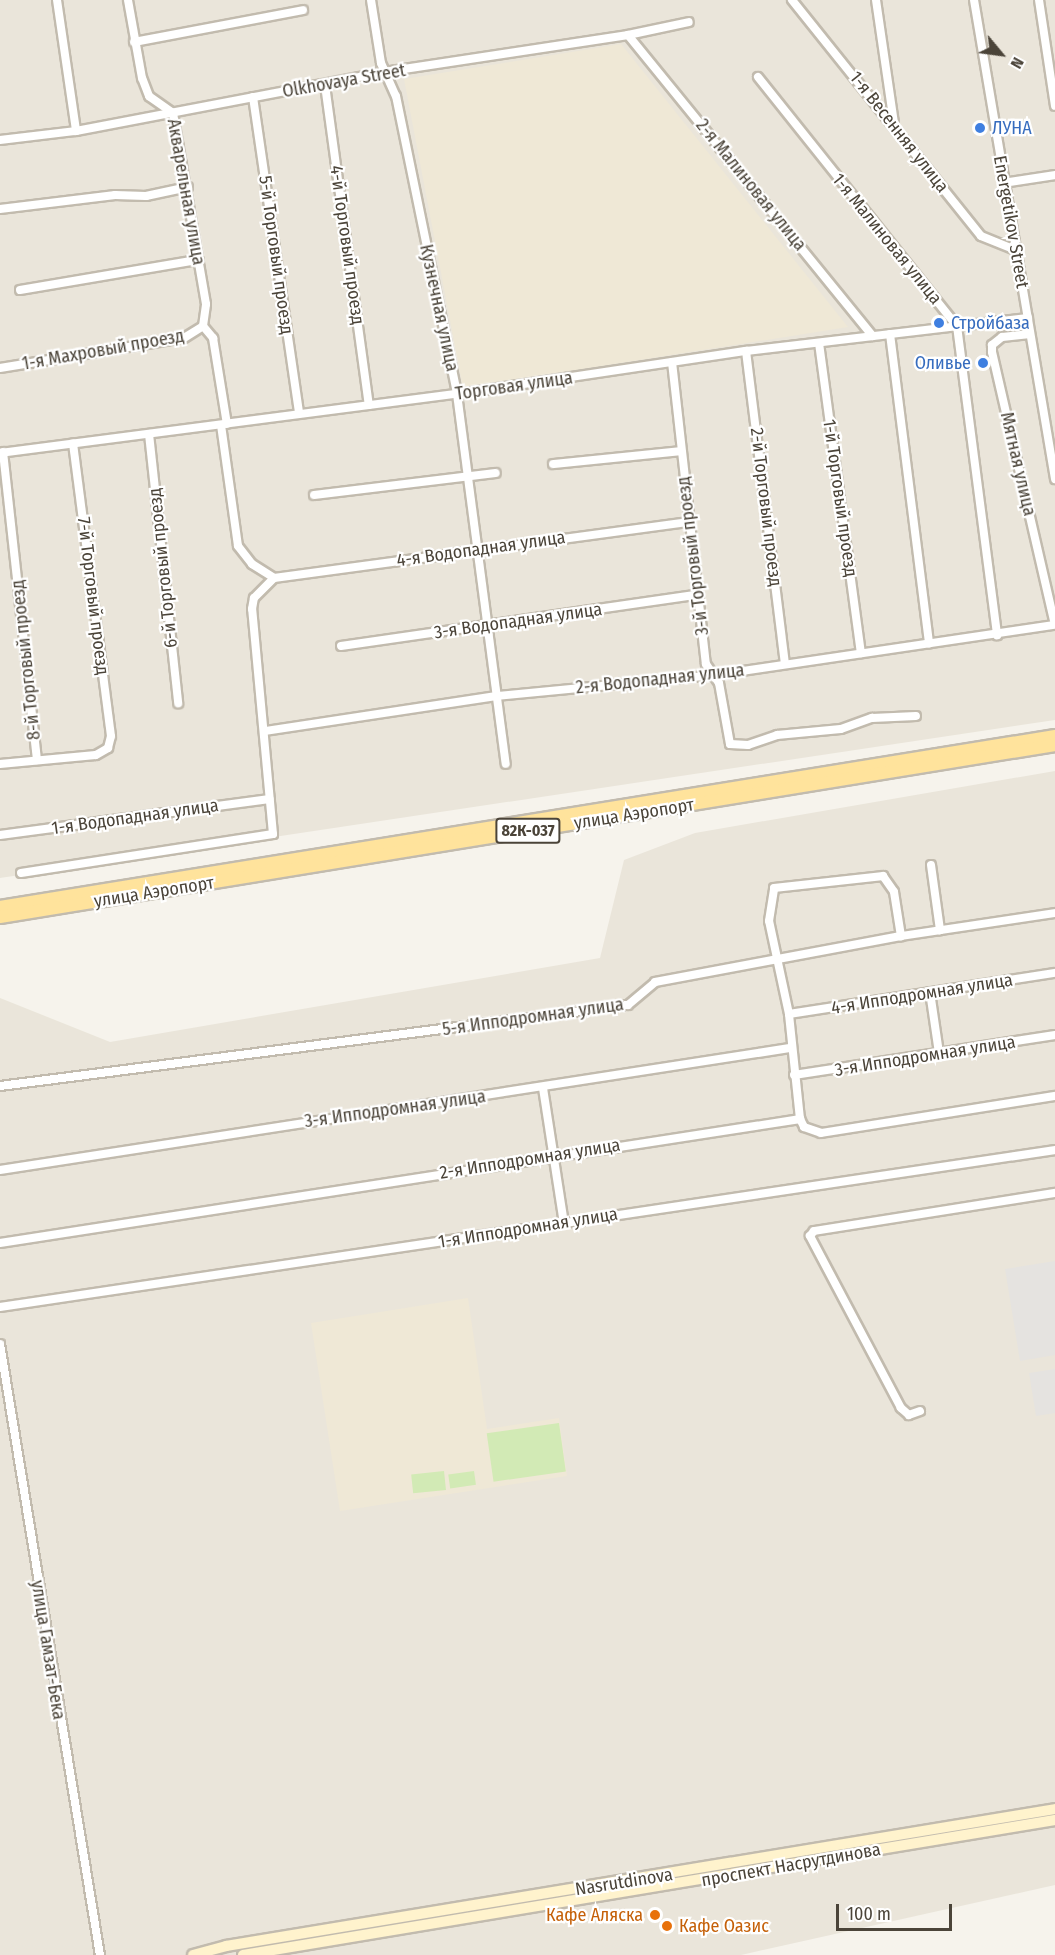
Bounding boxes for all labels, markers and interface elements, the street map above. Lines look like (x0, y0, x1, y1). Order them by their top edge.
north arrow (971, 24, 1031, 84)
text: N (1007, 54, 1028, 72)
street label: Olkhovaya Street (281, 60, 407, 102)
street label: 1-я Весенняя улица (845, 67, 953, 197)
street label: 2-я Малиновая улица (691, 115, 811, 255)
street label: Акварельная улица (163, 117, 209, 267)
place label: ЛУНА (992, 117, 1032, 139)
marker: ЛУНА (973, 121, 987, 135)
street label: Energetikov Street (989, 154, 1033, 290)
street label: 4-й Торговый проезд (325, 164, 369, 326)
street label: 1-я Малиновая улица (828, 169, 946, 309)
street label: 5-й Торговый проезд (254, 174, 298, 336)
street label: Кузнечная улица (415, 242, 463, 374)
place label: Стройбаза (951, 312, 1030, 334)
marker: Стройбаза (932, 316, 946, 330)
street label: 1-я Махровый проезд (20, 325, 186, 375)
place label: Оливье (915, 352, 971, 374)
marker: Оливье (976, 356, 990, 370)
street label: Торговая улица (454, 367, 574, 405)
street label: Мятная улица (996, 410, 1040, 518)
street label: 1-й Торговый проезд (818, 418, 862, 578)
street label: 2-й Торговый проезд (746, 426, 786, 588)
street label: 3-й Торговый проезд (673, 475, 713, 637)
street label: 6-й Торговый проезд (144, 487, 182, 649)
street label: 7-й Торговый проезд (73, 516, 113, 676)
street label: 4-я Водопадная улица (395, 526, 567, 572)
street label: 8-й Торговый проезд (7, 579, 45, 741)
street label: 3-я Водопадная улица (433, 599, 603, 643)
street label: 2-я Водопадная улица (575, 659, 745, 699)
street label: улица Аэропорт (572, 794, 696, 834)
street label: 1-я Водопадная улица (50, 795, 220, 839)
road number: 82К-037 (495, 818, 561, 844)
street label: улица Аэропорт (92, 872, 216, 912)
street label: 4-я Ипподромная улица (830, 969, 1014, 1019)
street label: 5-я Ипподромная улица (441, 994, 625, 1040)
street label: 3-я Ипподромная улица (833, 1031, 1017, 1081)
street label: 3-я Ипподромная улица (303, 1086, 487, 1132)
street label: 2-я Ипподромная улица (438, 1134, 622, 1184)
street label: 1-я Ипподромная улица (437, 1203, 619, 1253)
street label: улица Гамзат-Бека (26, 1579, 70, 1721)
street label: проспект Насрутдинова (700, 1839, 882, 1891)
street label: Nasrutdinova (574, 1864, 674, 1900)
scale bar (839, 1892, 954, 1930)
text: 100 m (847, 1903, 891, 1925)
place label: Кафе Аляска (546, 1904, 643, 1926)
marker: Кафе Аляска (648, 1908, 662, 1922)
place label: Кафе Оазис (679, 1915, 769, 1937)
marker: Кафе Оазис (660, 1919, 674, 1933)

